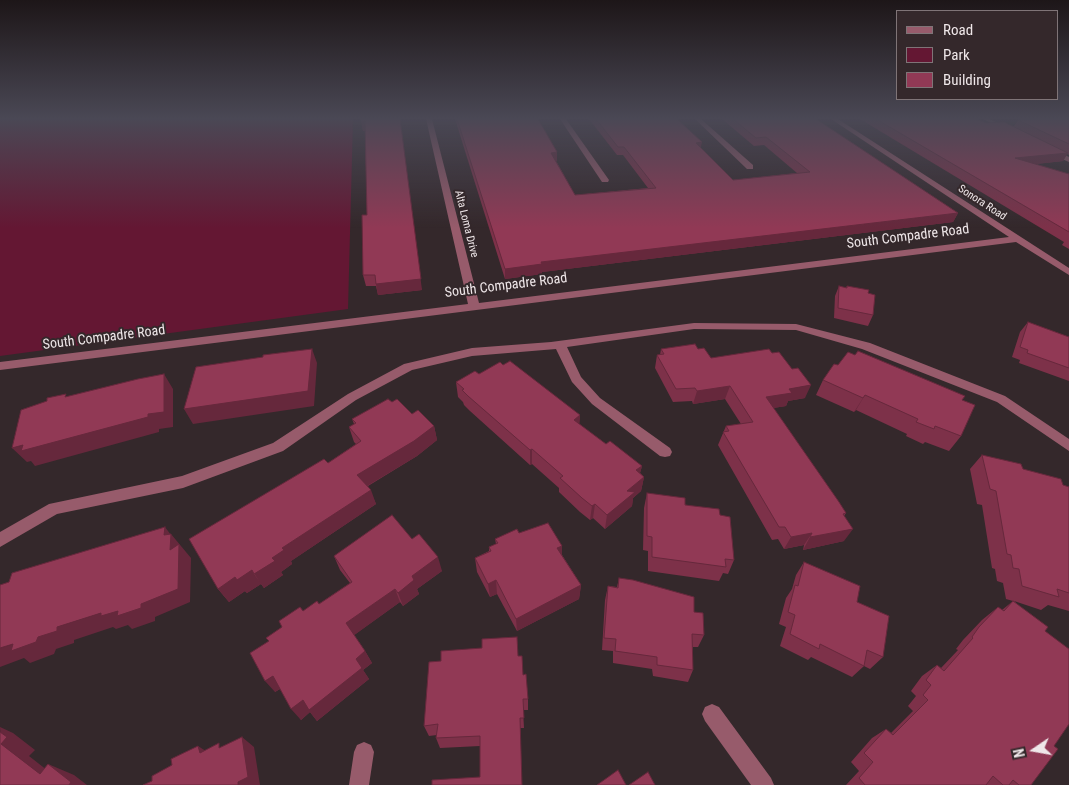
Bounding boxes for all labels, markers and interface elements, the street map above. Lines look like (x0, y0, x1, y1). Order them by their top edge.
legend (896, 10, 1059, 100)
text: Road (943, 21, 973, 39)
text: Park (943, 46, 970, 64)
text: Building (943, 71, 991, 89)
street label: Sonora Road (955, 182, 1009, 224)
street label: Alta Loma Drive (451, 189, 481, 259)
street label: South Compadre Road (846, 221, 970, 253)
street label: South Compadre Road (444, 270, 568, 302)
street label: South Compadre Road (42, 322, 166, 354)
north arrow (1009, 725, 1059, 775)
text: N (1011, 747, 1028, 759)

